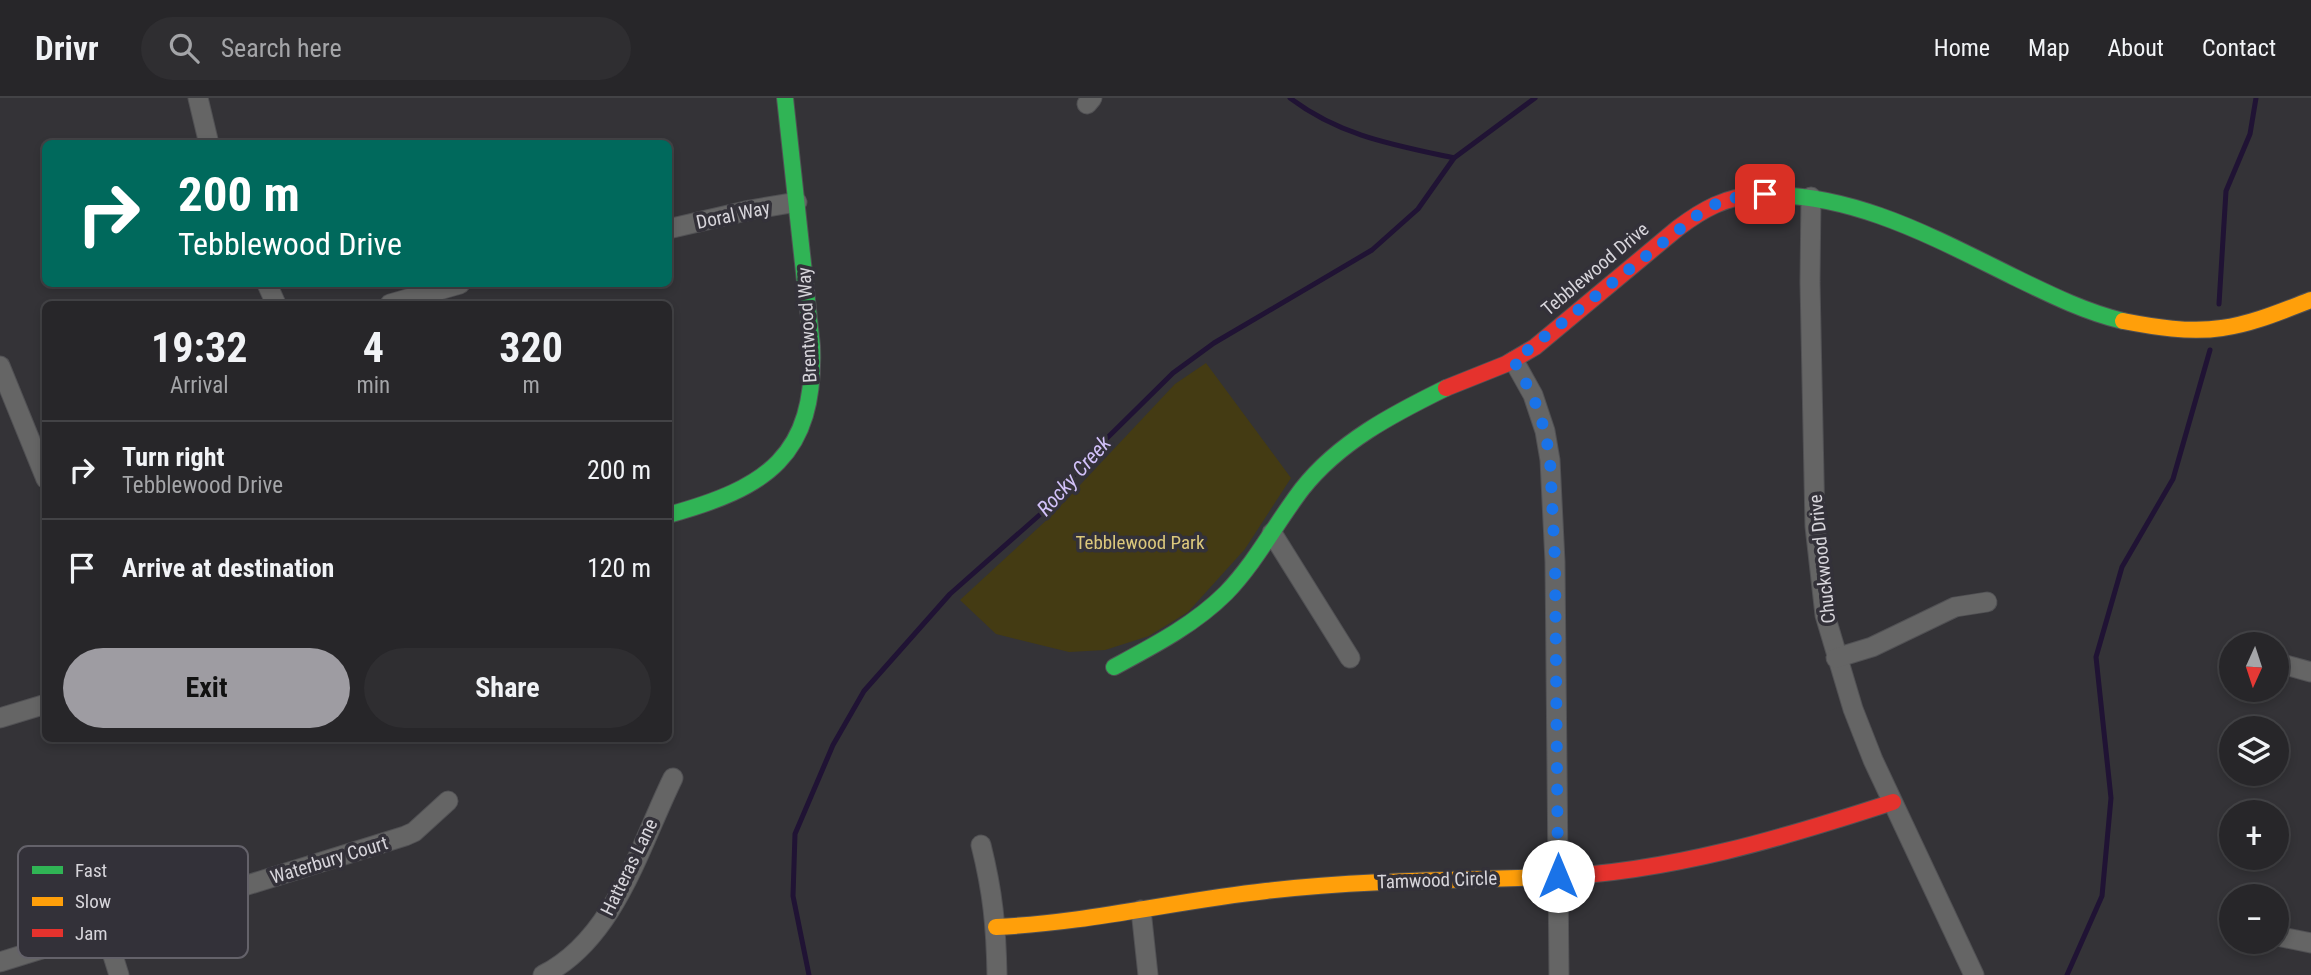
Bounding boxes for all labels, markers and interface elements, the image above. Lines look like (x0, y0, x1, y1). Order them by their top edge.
search box (141, 17, 631, 80)
text: Drivr (35, 29, 99, 68)
icon: search (165, 29, 203, 67)
text: Search here (221, 33, 342, 63)
text: Home (1934, 34, 1990, 62)
text: Map (2028, 34, 2070, 62)
text: About (2108, 34, 2164, 62)
text: Contact (2202, 34, 2276, 62)
pin (1735, 164, 1795, 224)
text: 200 m (178, 166, 300, 223)
icon: right (63, 168, 154, 259)
icon: arrive (1746, 175, 1784, 213)
street label: Doral Way (694, 196, 772, 234)
street label: Tebblewood Drive (1537, 217, 1653, 321)
text: Tebblewood Drive (178, 225, 402, 263)
street label: Brentwood Way (792, 266, 822, 384)
text: 19:32 (151, 323, 247, 372)
text: 4 (363, 323, 384, 372)
text: 320 (499, 323, 563, 372)
text: Arrival (170, 372, 228, 399)
text: min (356, 372, 390, 399)
text: m (522, 372, 540, 399)
water label: Rocky Creek (1032, 431, 1116, 521)
text: Turn right (122, 442, 224, 472)
icon: right (63, 451, 101, 489)
text: 200 m (587, 455, 651, 485)
text: Tebblewood Drive (122, 472, 283, 499)
street label: Chuckwood Drive (1804, 493, 1840, 625)
park label: Tebblewood Park (1076, 531, 1205, 554)
icon: arrive (63, 549, 101, 587)
text: Arrive at destination (122, 553, 334, 583)
text: 120 m (587, 553, 651, 583)
north arrow (2219, 632, 2289, 702)
map controls (2219, 632, 2289, 954)
button: Exit (63, 648, 350, 728)
button: Share (364, 648, 651, 728)
button: layers (2219, 716, 2289, 786)
button: + (2219, 800, 2289, 870)
street label: Hatteras Lane (596, 815, 662, 919)
street label: Waterbury Court (267, 831, 391, 889)
position arrow (1521, 839, 1595, 913)
legend (18, 846, 248, 958)
text: Fast (75, 859, 107, 882)
street label: Tamwood Circle (1377, 866, 1498, 894)
button: − (2219, 884, 2289, 954)
text: Slow (75, 890, 111, 913)
text: Jam (75, 922, 108, 945)

